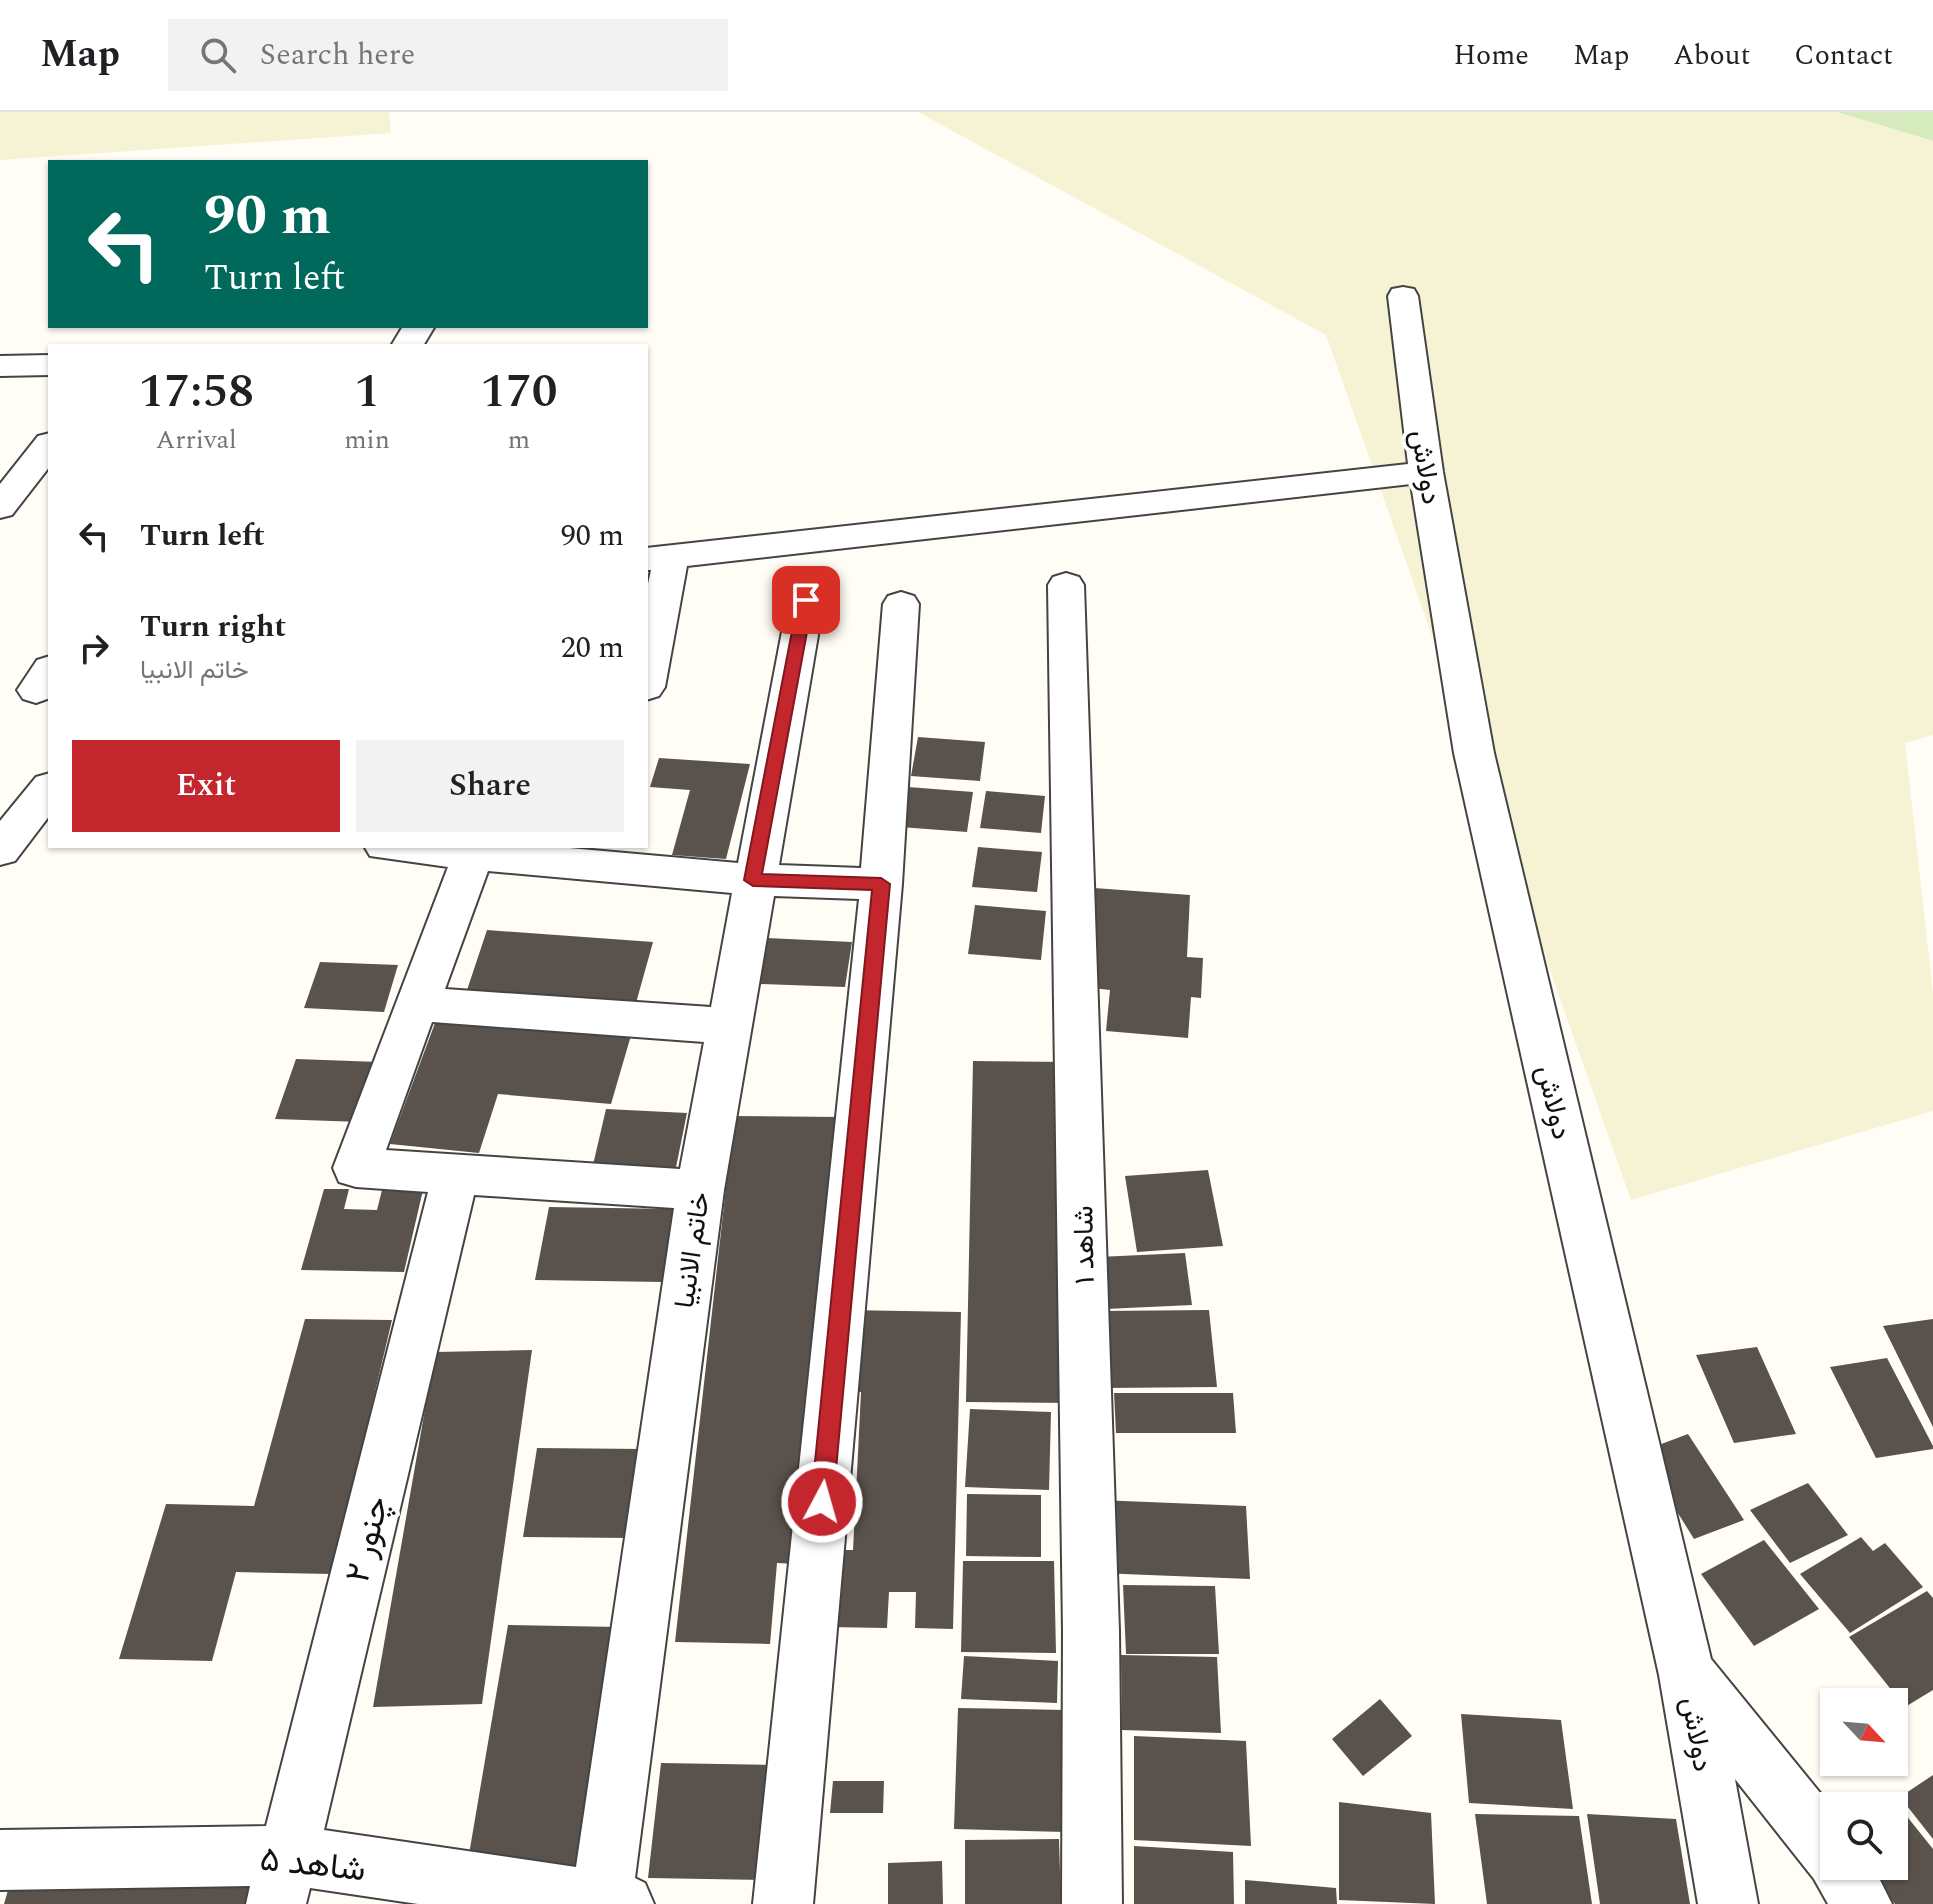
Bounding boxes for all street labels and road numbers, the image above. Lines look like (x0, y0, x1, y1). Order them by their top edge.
street label: دولاش (1398, 427, 1453, 508)
street label: دولاش (1524, 1061, 1583, 1144)
street label: خاتم الانبیا (663, 1189, 722, 1311)
street label: شاهد ۱ (1062, 1205, 1107, 1285)
street label: چنور ۲ (332, 1491, 404, 1588)
street label: دولاش (1669, 1694, 1724, 1775)
street label: شاهد ۵ (257, 1834, 368, 1896)

